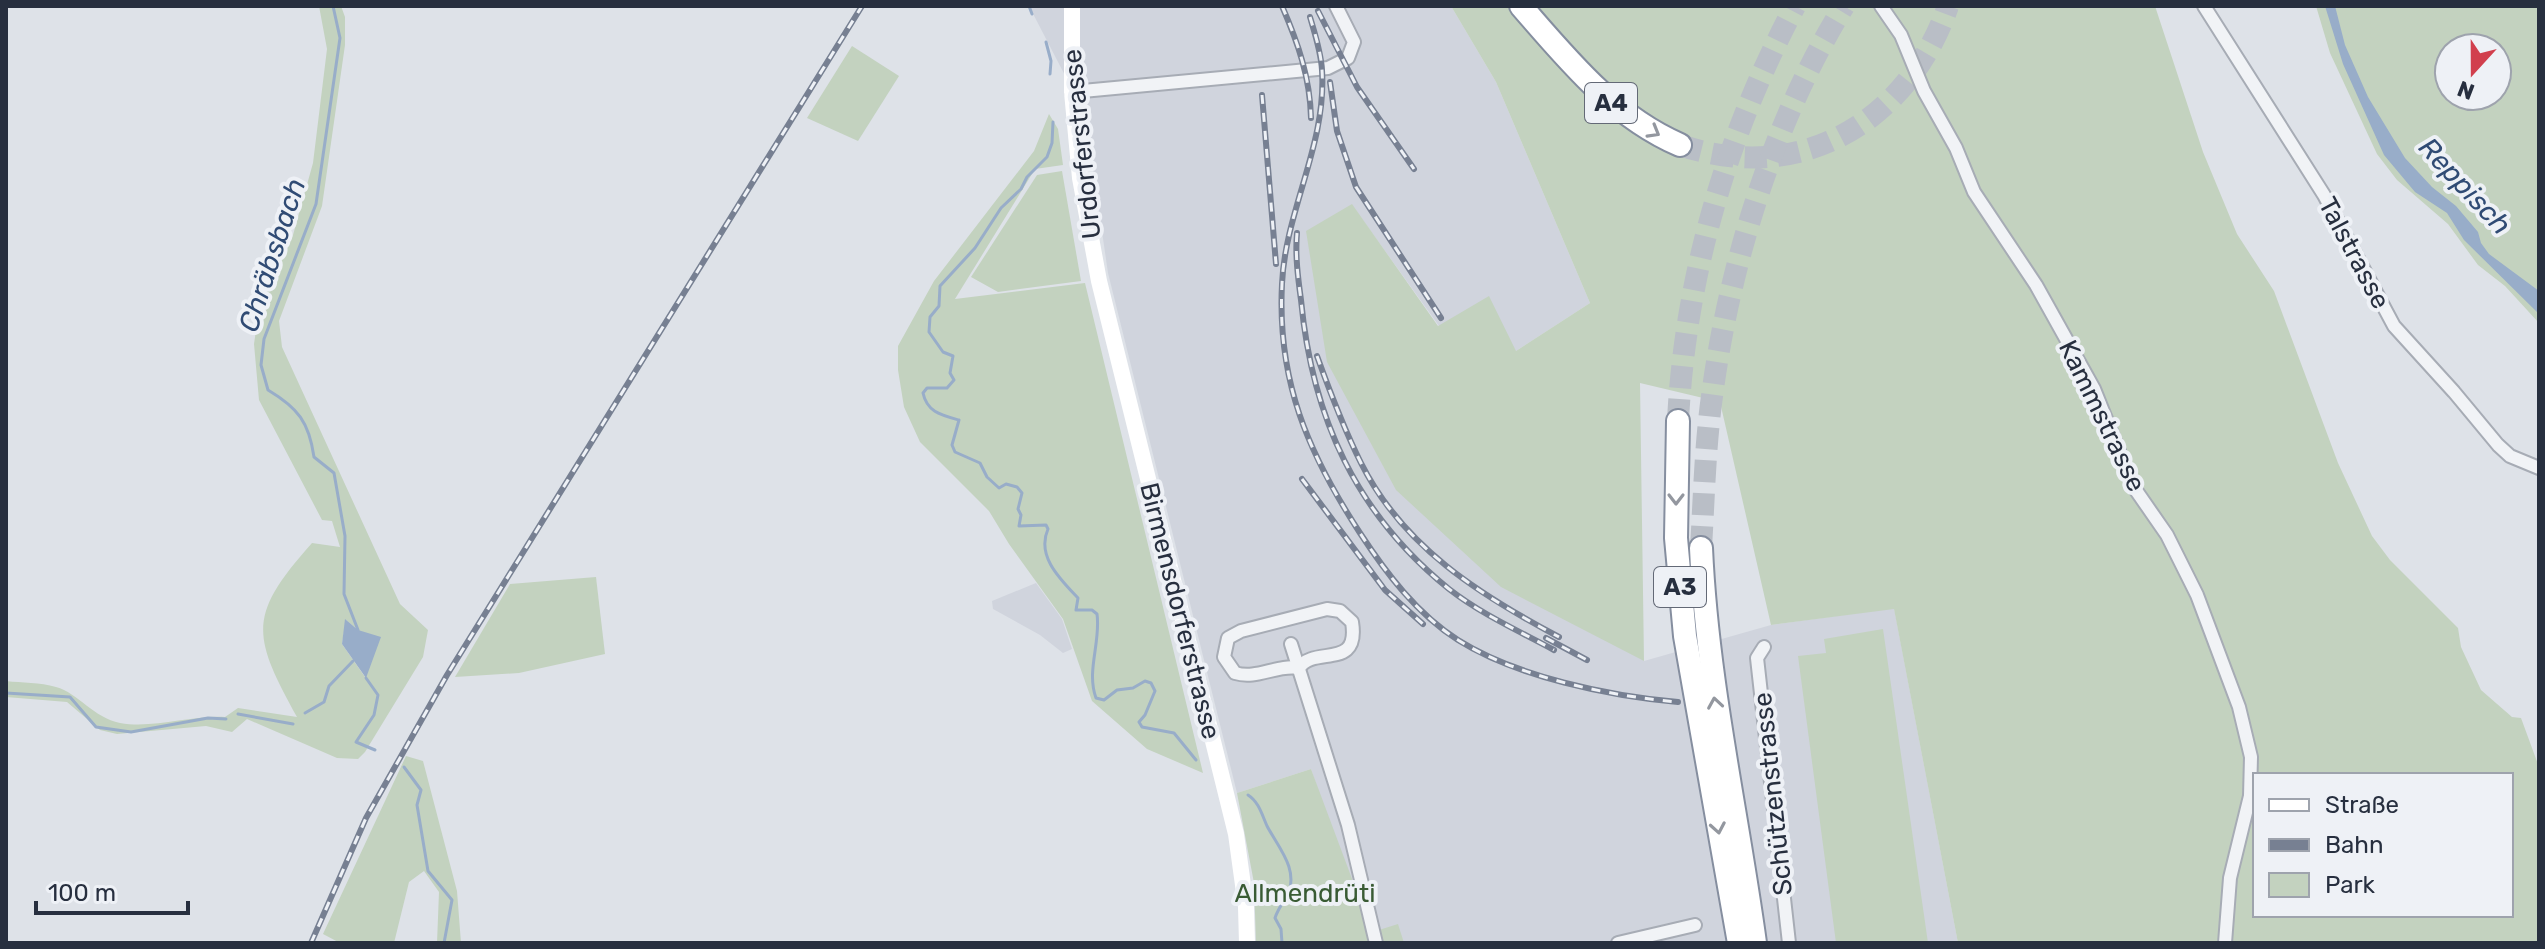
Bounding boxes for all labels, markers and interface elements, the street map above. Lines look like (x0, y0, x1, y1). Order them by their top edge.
north arrow (2433, 32, 2513, 112)
street label: Urdorferstrasse (1057, 47, 1107, 241)
text: N (2454, 75, 2478, 106)
road number: A4 (1585, 83, 1637, 123)
one-way arrow (1646, 122, 1660, 138)
water label: Reppisch (2412, 131, 2518, 241)
water label: Chräbsbach (232, 174, 312, 336)
street label: Talstrasse (2312, 192, 2396, 314)
street label: Kammstrasse (2052, 335, 2152, 497)
street label: Birmensdorferstrasse (1133, 480, 1227, 742)
one-way arrow (1667, 493, 1685, 506)
road number: A3 (1654, 567, 1706, 607)
street label: Schützenstrasse (1747, 691, 1799, 897)
one-way arrow (1707, 696, 1724, 709)
legend (2253, 773, 2513, 917)
text: Straße (2325, 791, 2399, 819)
one-way arrow (1709, 821, 1726, 835)
text: Bahn (2325, 831, 2383, 859)
scale bar (36, 865, 188, 915)
text: Park (2325, 871, 2376, 899)
park label: Allmendrüti (1235, 878, 1375, 909)
text: 100 m (48, 879, 116, 907)

